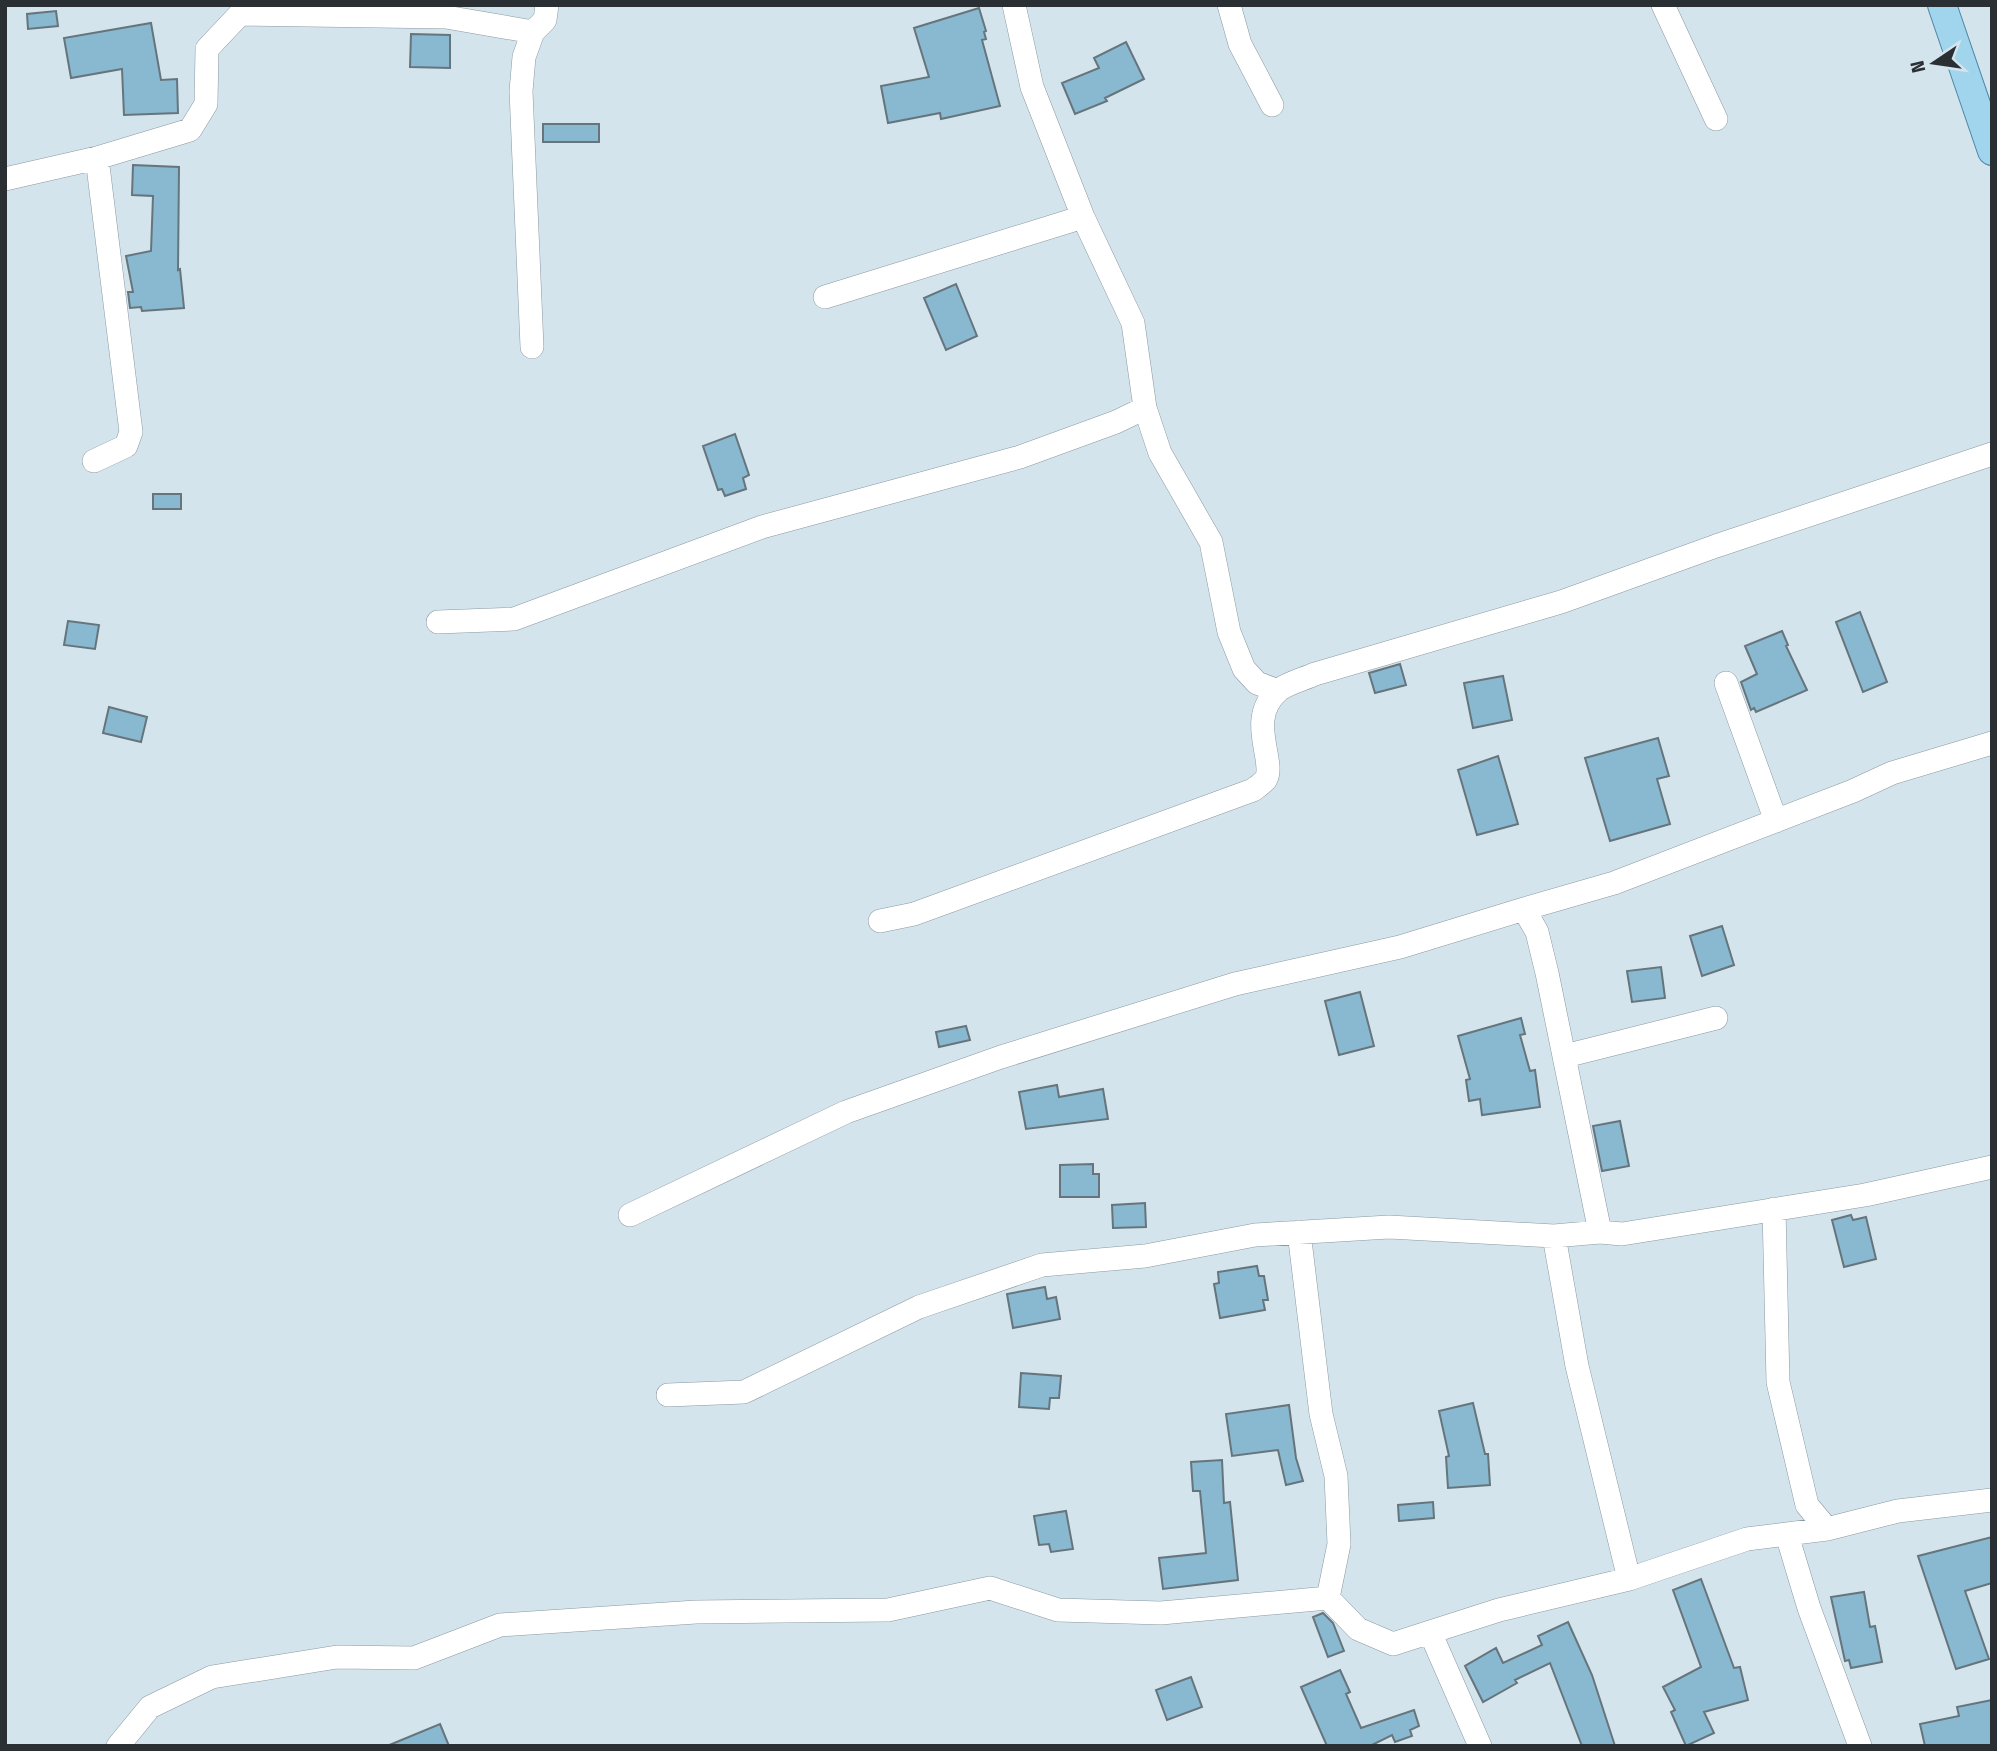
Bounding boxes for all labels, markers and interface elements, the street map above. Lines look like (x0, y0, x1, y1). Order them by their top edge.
north arrow (1899, 28, 1969, 98)
text: N (1905, 59, 1930, 75)

